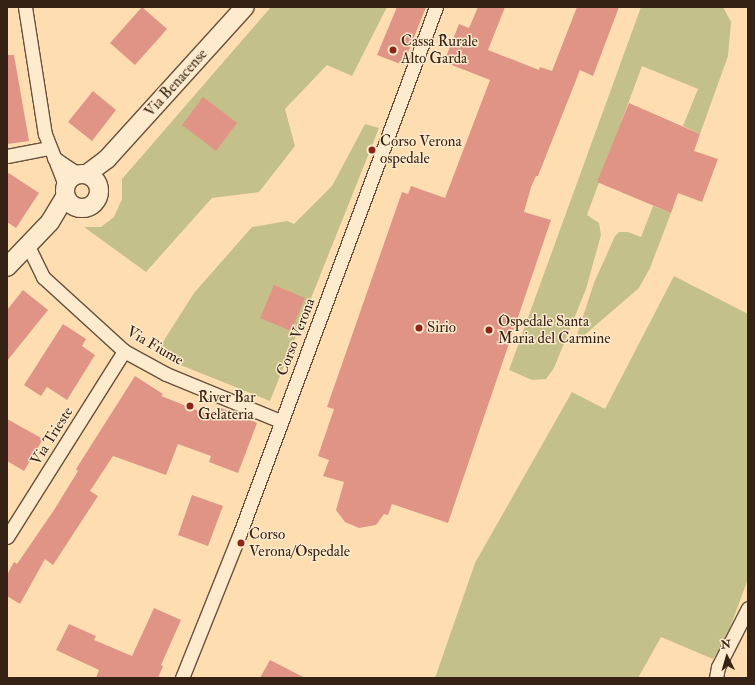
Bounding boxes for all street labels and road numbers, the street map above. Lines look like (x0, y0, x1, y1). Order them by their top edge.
street label: Via Benacense (141, 45, 211, 121)
street label: Corso Verona (273, 296, 319, 378)
street label: Via Fiume (123, 323, 187, 369)
street label: Via Trieste (27, 403, 77, 469)

